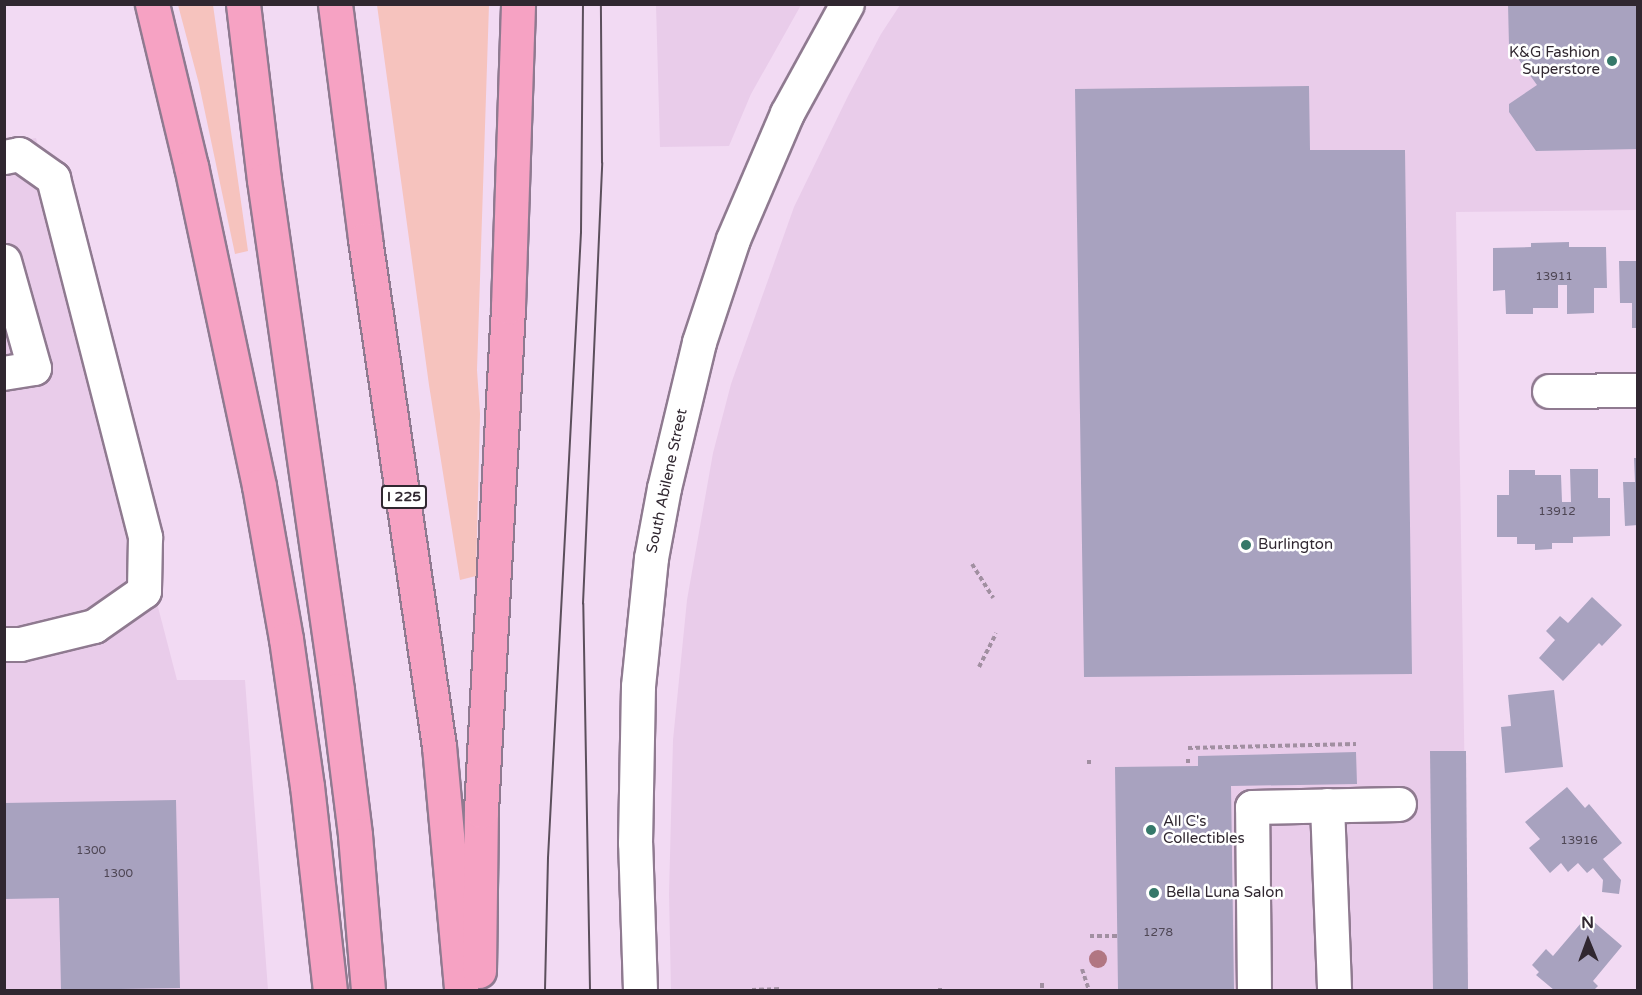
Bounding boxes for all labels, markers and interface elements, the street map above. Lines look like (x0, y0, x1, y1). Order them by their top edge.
place label: K&G Fashion Superstore (1509, 43, 1600, 78)
marker: K&G Fashion Superstore (1605, 54, 1619, 68)
house number: 13911 (1535, 270, 1573, 284)
street label: South Abilene Street (643, 407, 691, 555)
road number: I 225 (380, 486, 428, 508)
house number: 13912 (1538, 505, 1576, 519)
place label: Burlington (1258, 536, 1333, 554)
marker: Burlington (1239, 538, 1253, 552)
place label: All C's Collectibles (1163, 812, 1245, 847)
marker: All C's Collectibles (1144, 823, 1158, 837)
house number: 13916 (1560, 834, 1598, 848)
house number: 1300 (76, 844, 106, 858)
house number: 1300 (103, 867, 133, 881)
place label: Bella Luna Salon (1166, 884, 1284, 902)
marker: Bella Luna Salon (1147, 886, 1161, 900)
north arrow (1558, 911, 1618, 971)
text: N (1581, 913, 1594, 933)
house number: 1278 (1143, 926, 1173, 940)

